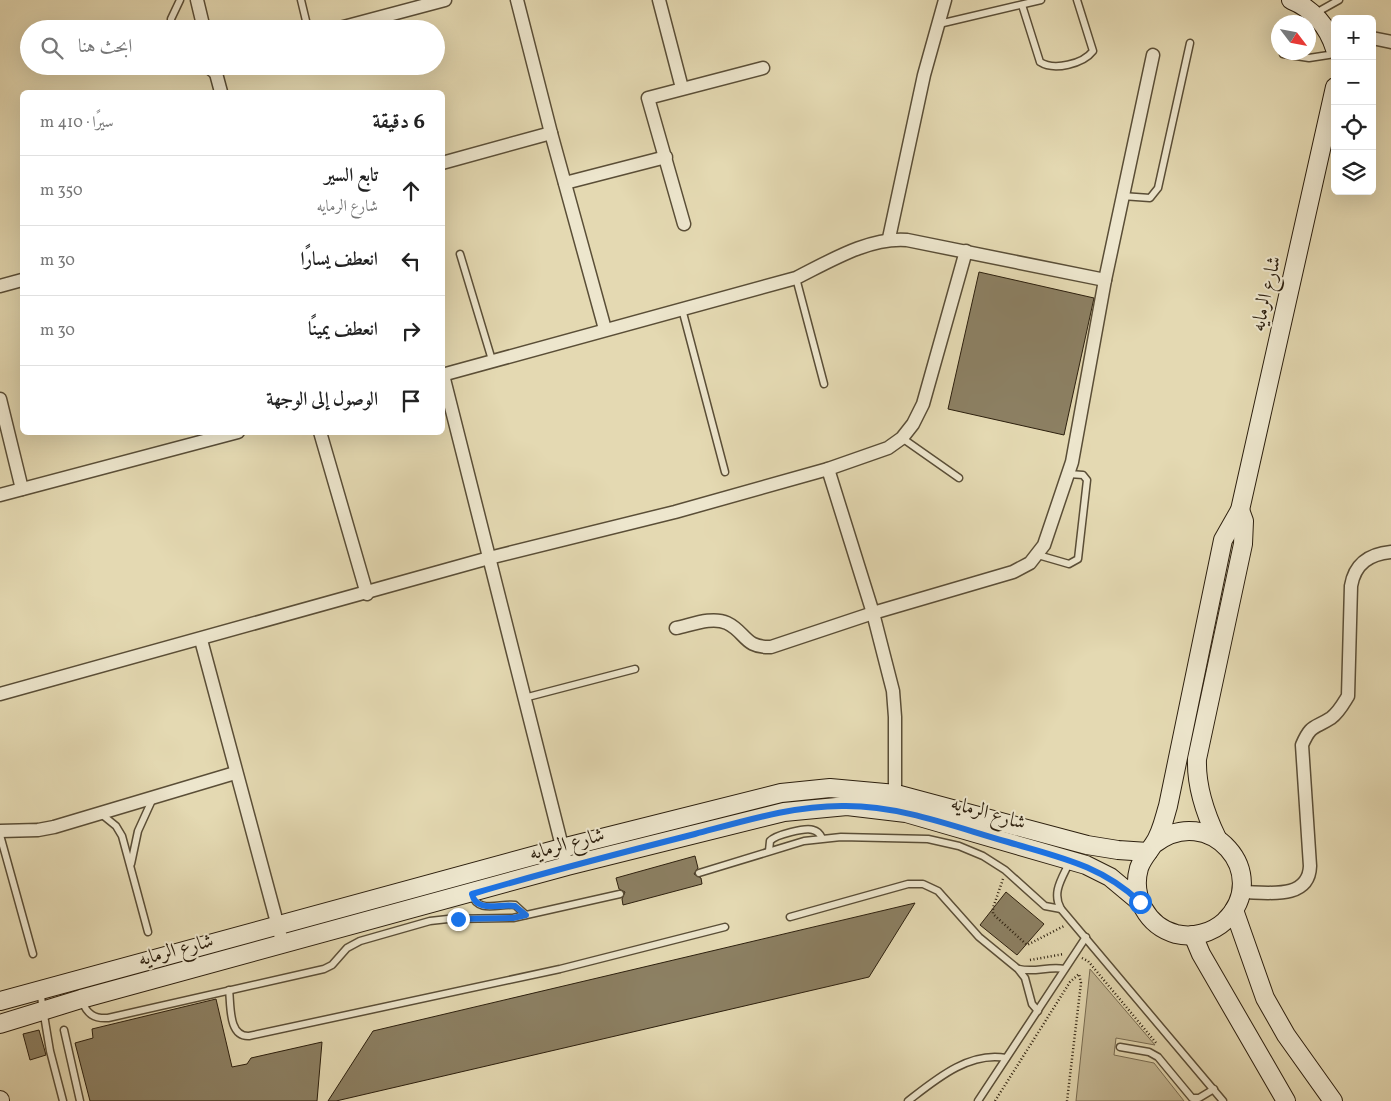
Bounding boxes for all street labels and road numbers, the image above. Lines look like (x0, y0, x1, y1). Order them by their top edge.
street label: شارع الرمايه (1245, 253, 1291, 335)
street label: شارع الرمايه (947, 790, 1029, 840)
street label: شارع الرمايه (526, 822, 608, 870)
street label: شارع الرمايه (135, 928, 217, 976)

